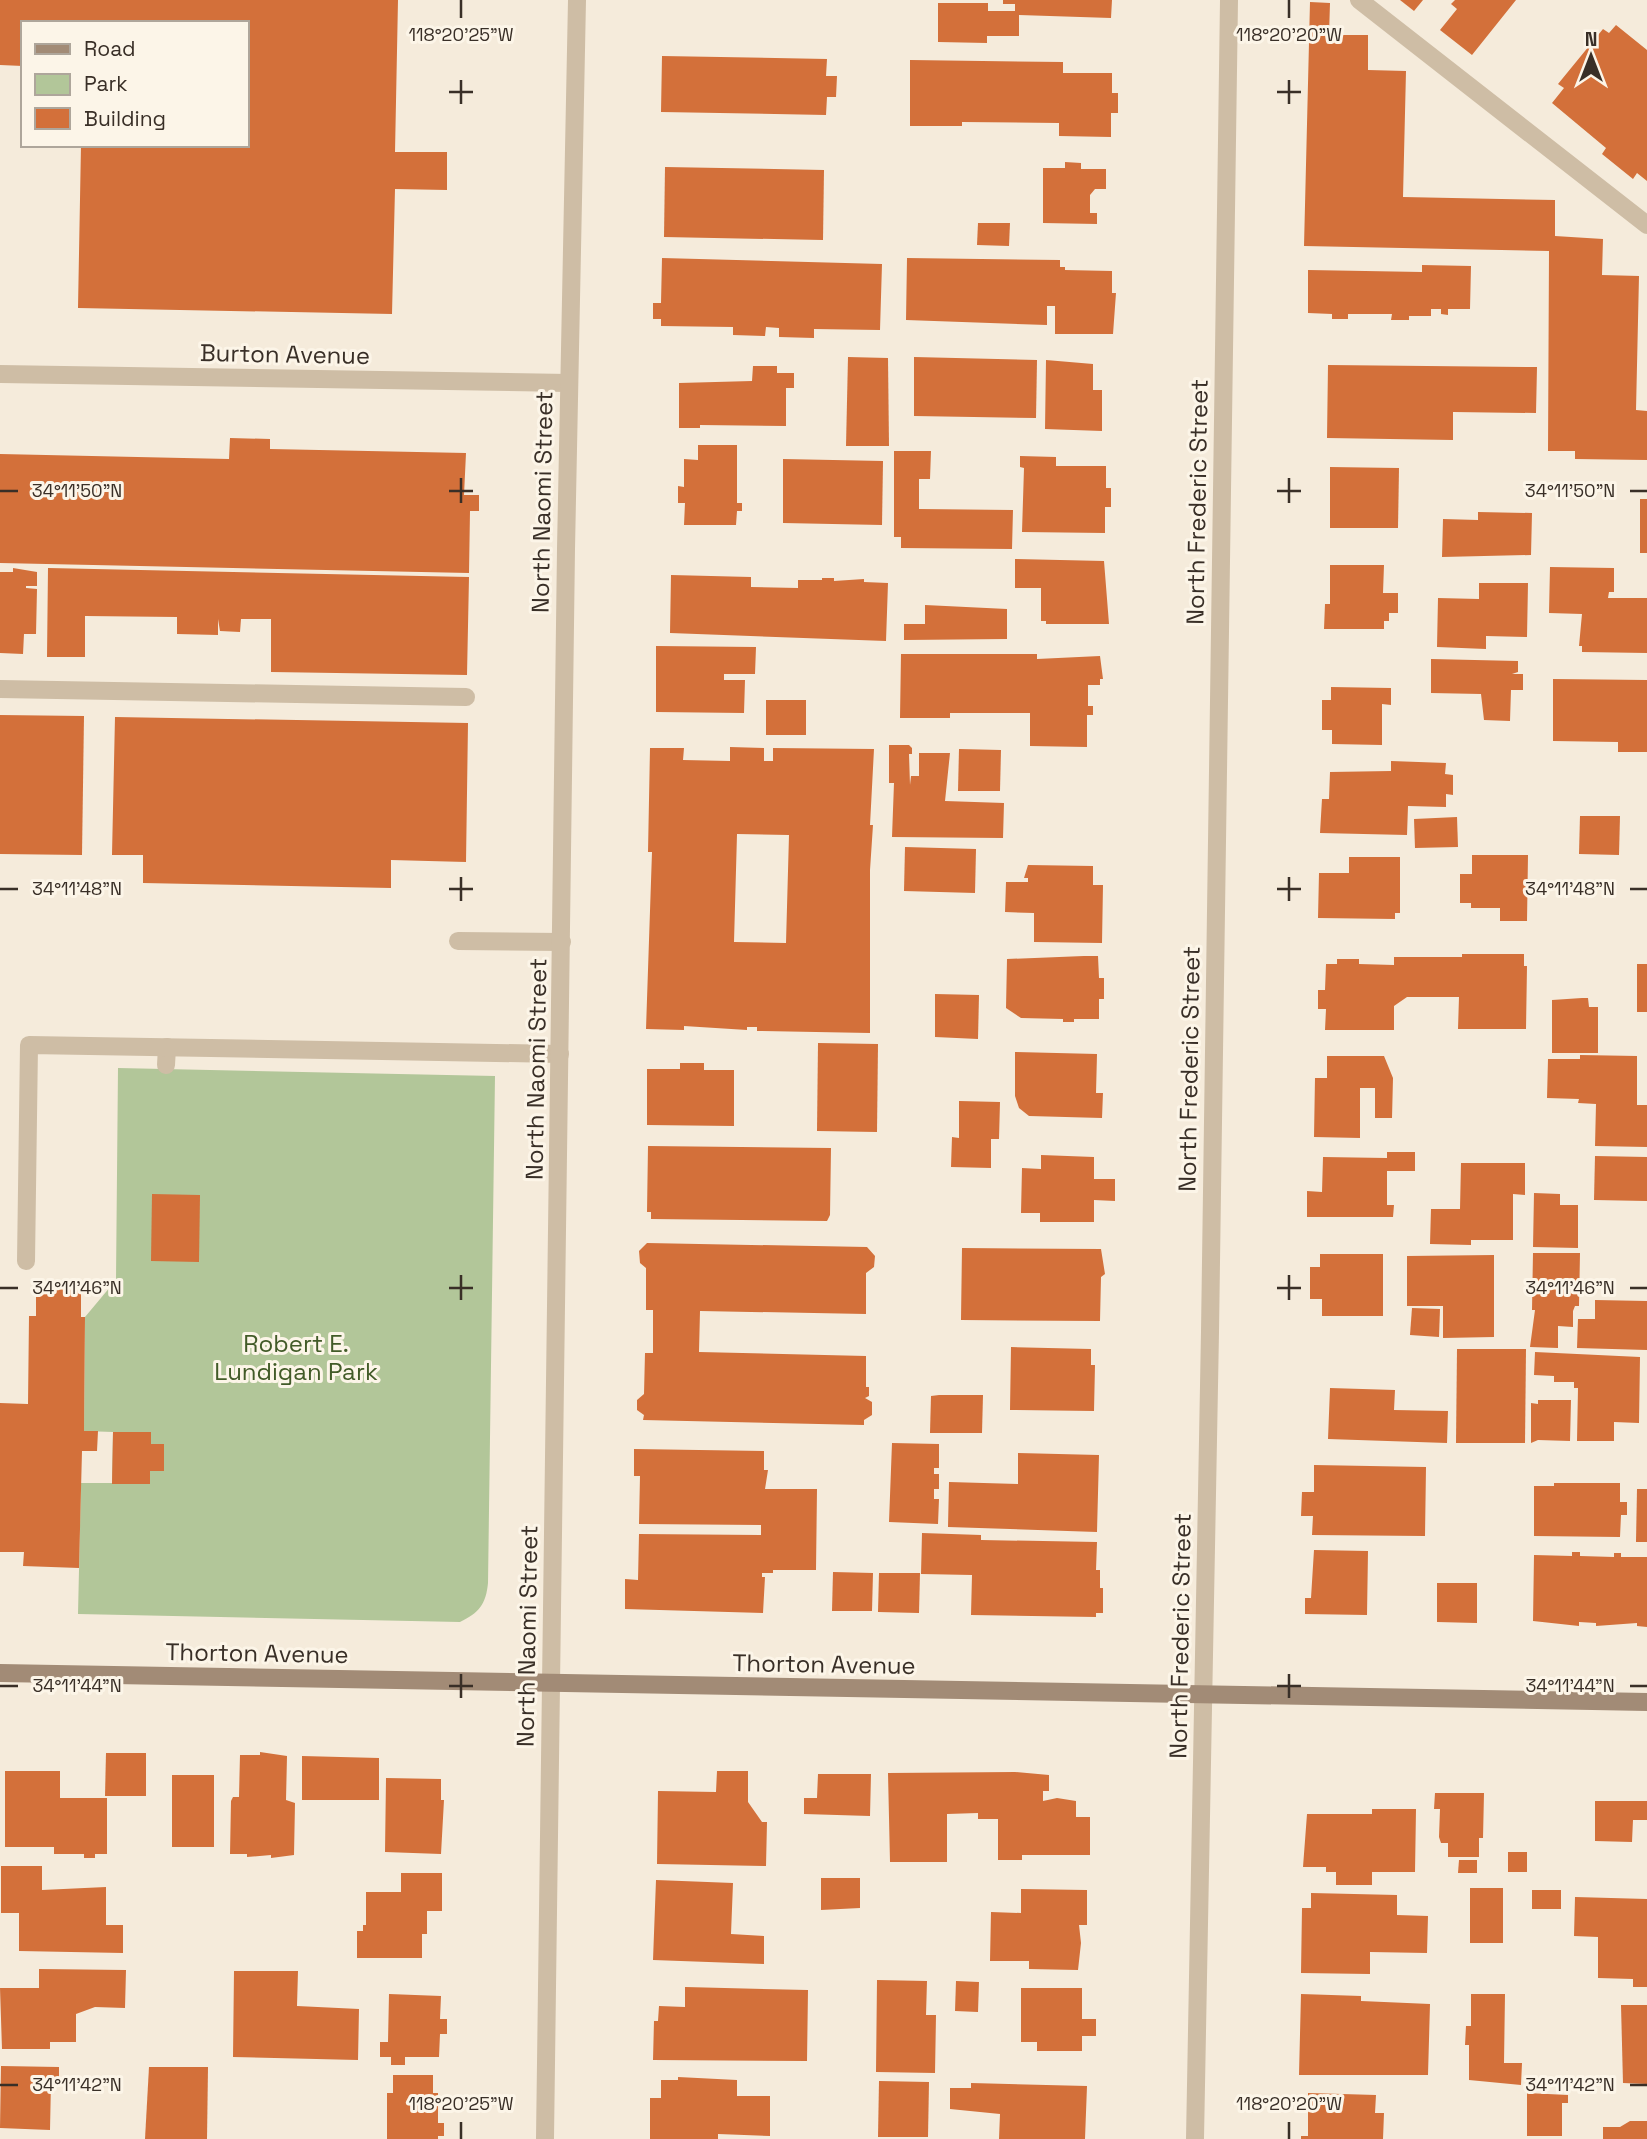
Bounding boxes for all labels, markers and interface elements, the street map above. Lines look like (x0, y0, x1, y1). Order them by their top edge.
legend (21, 21, 248, 147)
north arrow (1556, 21, 1626, 91)
text: 118°20'25"W (408, 23, 514, 46)
text: 118°20'20"W (1236, 23, 1342, 46)
text: N (1585, 27, 1597, 52)
text: Road (84, 35, 136, 62)
text: Park (84, 70, 128, 97)
text: Building (84, 105, 166, 132)
street label: Burton Avenue (200, 337, 370, 371)
street label: North Frederic Street (1179, 379, 1215, 625)
street label: North Naomi Street (525, 391, 559, 613)
text: 34°11'50"N (32, 479, 122, 502)
text: 34°11'50"N (1525, 479, 1615, 502)
text: 34°11'48"N (32, 877, 122, 900)
text: 34°11'48"N (1525, 877, 1615, 900)
street label: North Frederic Street (1171, 946, 1207, 1192)
street label: North Naomi Street (519, 958, 553, 1180)
text: 34°11'46"N (32, 1276, 122, 1299)
text: 34°11'46"N (1525, 1276, 1615, 1299)
park label: Robert E. Lundigan Park (214, 1328, 378, 1387)
street label: North Frederic Street (1162, 1513, 1198, 1759)
street label: North Naomi Street (510, 1525, 544, 1747)
street label: Thorton Avenue (165, 1636, 349, 1670)
street label: Thorton Avenue (732, 1647, 916, 1681)
text: 34°11'44"N (32, 1674, 122, 1697)
text: 34°11'44"N (1525, 1674, 1615, 1697)
text: 34°11'42"N (32, 2073, 122, 2096)
text: 34°11'42"N (1525, 2073, 1615, 2096)
text: 118°20'25"W (408, 2092, 514, 2115)
text: 118°20'20"W (1236, 2092, 1342, 2115)

